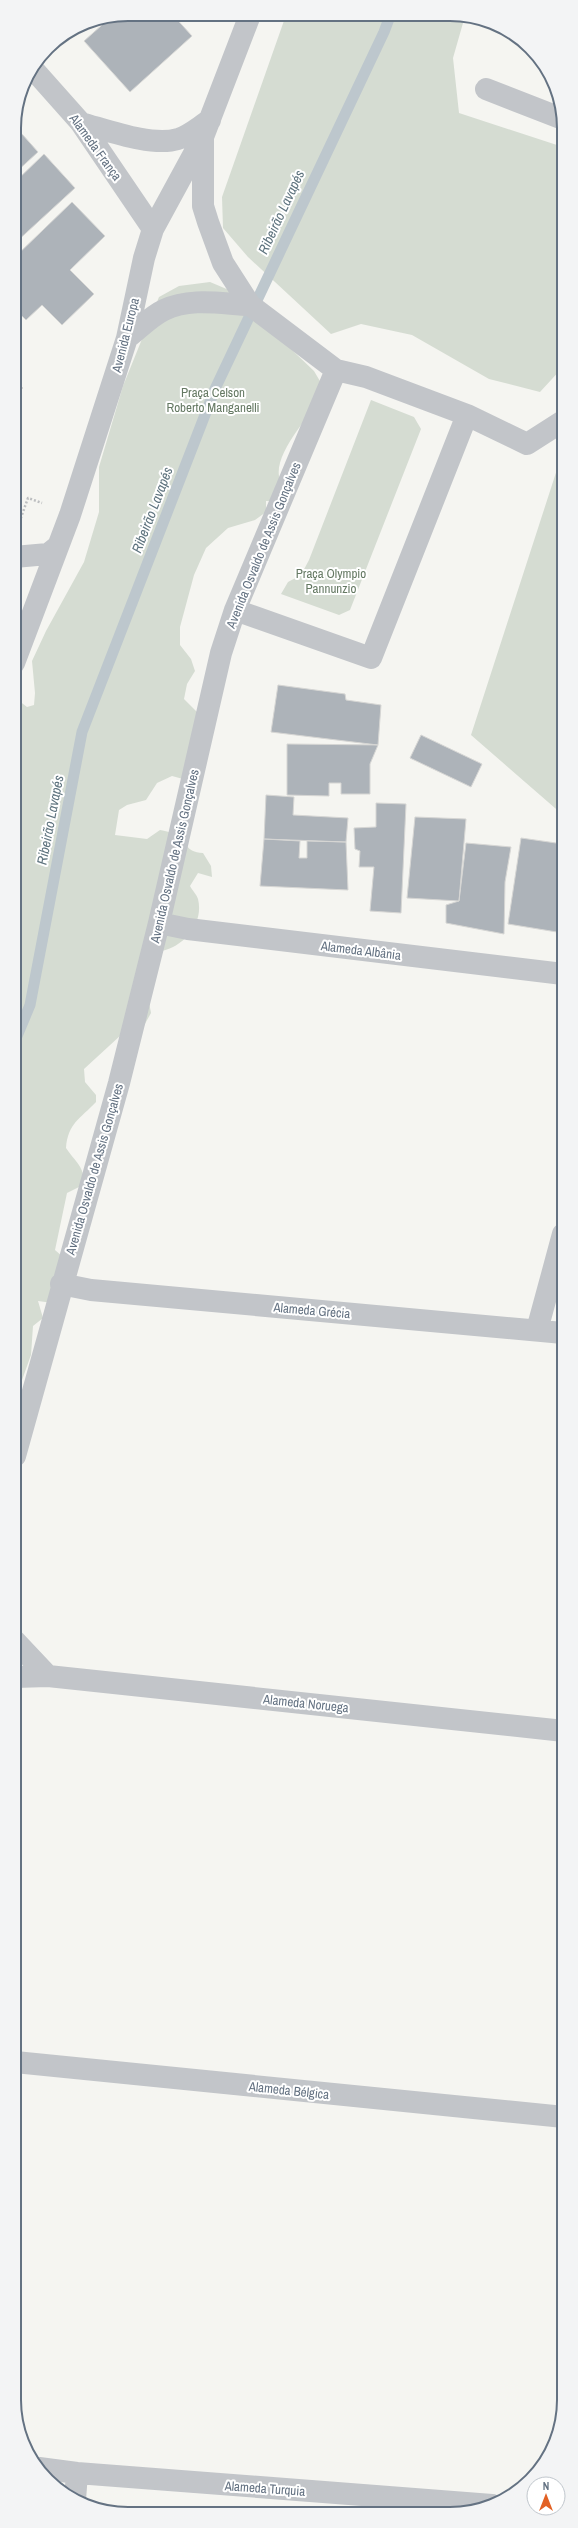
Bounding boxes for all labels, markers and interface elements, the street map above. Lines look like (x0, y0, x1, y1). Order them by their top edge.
street label: Alameda França (65, 110, 125, 184)
water label: Ribeirão Lavapés (254, 167, 308, 257)
street label: Avenida Europa (108, 296, 143, 375)
park label: Praça Celson Roberto Manganelli (166, 384, 260, 416)
street label: Avenida Osvaldo de Assis Gonçalves (222, 460, 305, 632)
water label: Ribeirão Lavapés (127, 464, 177, 556)
park label: Praça Olympio Pannunzio (296, 565, 366, 597)
street label: Avenida Osvaldo de Assis Gonçalves (146, 768, 203, 946)
water label: Ribeirão Lavapés (33, 774, 68, 866)
street label: Alameda Albânia (319, 937, 402, 964)
street label: Avenida Osvaldo de Assis Gonçalves (62, 1081, 127, 1258)
street label: Alameda Grécia (272, 1299, 351, 1322)
street label: Alameda Noruega (261, 1690, 350, 1716)
street label: Alameda Bélgica (247, 2078, 330, 2103)
north arrow (526, 2476, 566, 2516)
street label: Alameda Turquia (223, 2477, 306, 2500)
text: N (543, 2479, 549, 2493)

